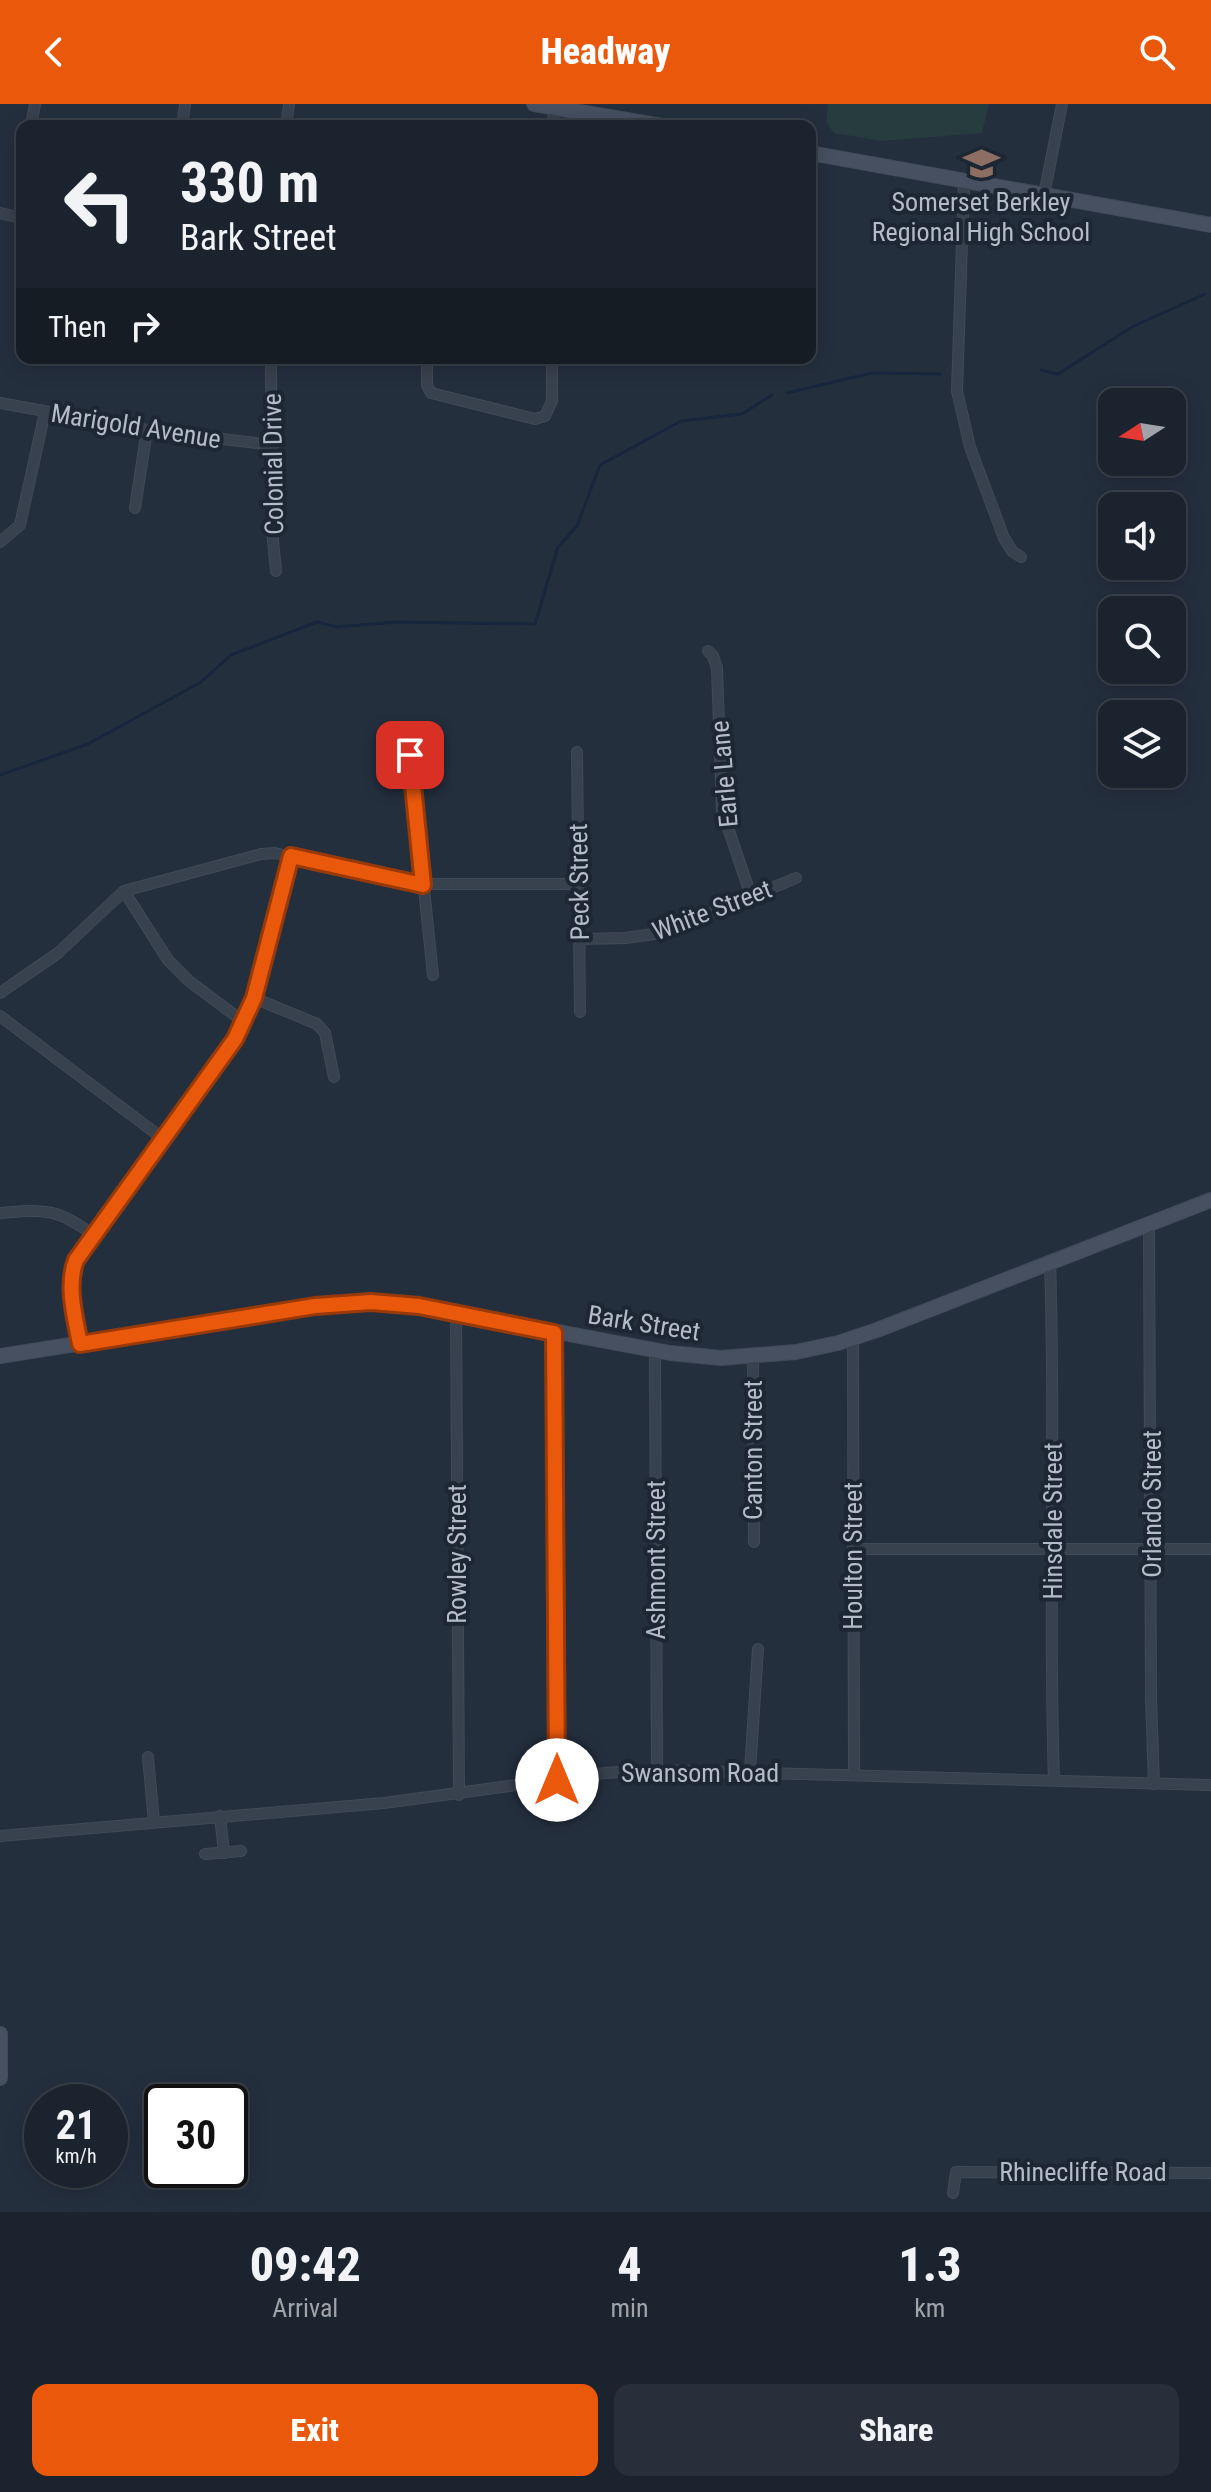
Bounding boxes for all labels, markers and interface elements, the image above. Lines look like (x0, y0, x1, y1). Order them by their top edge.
icon: back (32, 30, 76, 74)
icon: search (1135, 30, 1179, 74)
text: Headway (541, 31, 670, 73)
school or university icon: Somerset Berkley Regional High School (962, 144, 1000, 182)
text: 330 m (180, 150, 319, 216)
icon: left (48, 152, 152, 256)
place label: Somerset Berkley Regional High School (872, 187, 1090, 247)
text: Bark Street (180, 217, 337, 259)
icon: right (123, 304, 167, 348)
text: Then (48, 309, 107, 344)
north arrow (1098, 388, 1186, 476)
map controls (1098, 388, 1186, 788)
street label: Colonial Drive (257, 393, 289, 535)
street label: Marigold Avenue (49, 398, 223, 454)
button: sound (1098, 492, 1186, 580)
button: search (1098, 596, 1186, 684)
button: layers (1098, 700, 1186, 788)
street label: Earle Lane (704, 719, 744, 829)
pin (376, 721, 444, 789)
icon: arrive (388, 733, 432, 777)
street label: Peck Street (563, 823, 595, 941)
street label: White Street (648, 874, 776, 946)
street label: Bark Street (586, 1299, 702, 1347)
street label: Canton Street (738, 1380, 768, 1520)
street label: Orlando Street (1137, 1430, 1167, 1578)
street label: Hinsdale Street (1038, 1443, 1068, 1599)
street label: Ashmont Street (641, 1480, 671, 1640)
street label: Houlton Street (838, 1482, 868, 1630)
street label: Rowley Street (442, 1484, 472, 1624)
position arrow (515, 1738, 599, 1822)
street label: Swansom Road (621, 1758, 779, 1788)
speed limit sign: 30 (144, 2084, 248, 2188)
text: 21 (56, 2102, 96, 2149)
text: km/h (55, 2144, 97, 2168)
street label: Rhinecliffe Road (999, 2157, 1167, 2187)
text: 09:42 (250, 2236, 361, 2293)
text: 4 (617, 2236, 642, 2293)
text: 1.3 (898, 2236, 961, 2293)
text: Arrival (272, 2293, 338, 2323)
text: min (610, 2293, 649, 2323)
text: km (914, 2293, 945, 2323)
button: Exit (32, 2384, 598, 2476)
button: Share (614, 2384, 1179, 2476)

